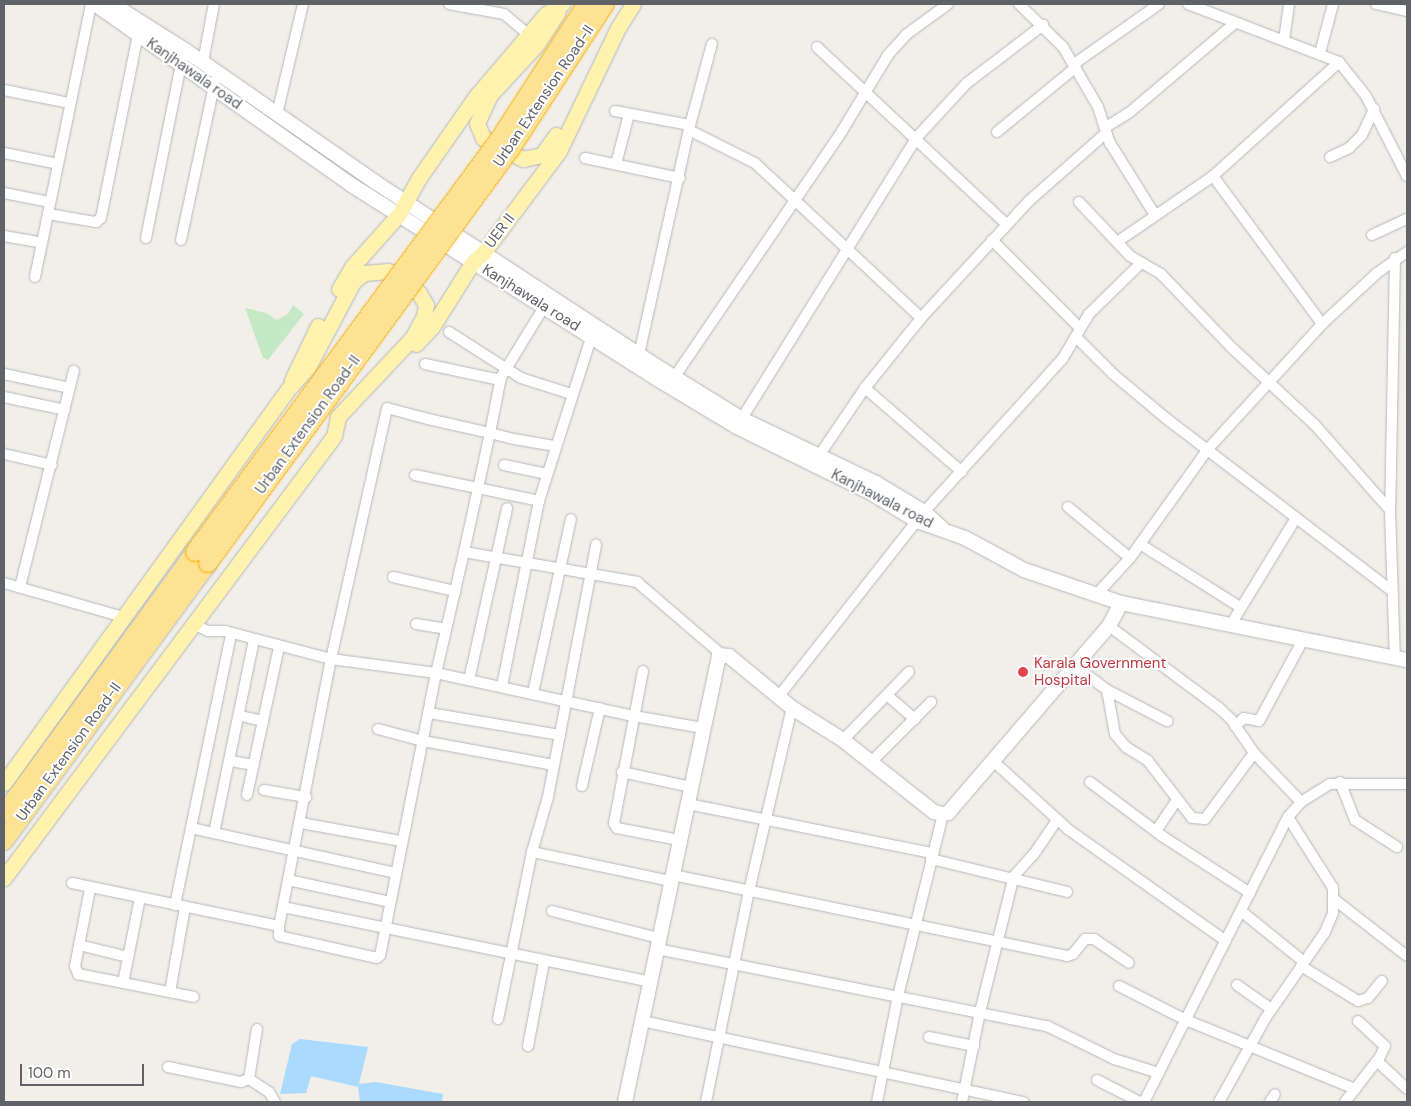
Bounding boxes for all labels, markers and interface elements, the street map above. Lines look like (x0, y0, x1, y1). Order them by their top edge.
street label: Urban Extension Road-II (490, 22, 598, 170)
street label: Kanjhawala road (143, 34, 245, 114)
street label: UER II (481, 210, 519, 252)
street label: Kanjhawala road (479, 261, 583, 335)
street label: Urban Extension Road-II (252, 352, 364, 498)
street label: Kanjhawala road (828, 466, 936, 532)
place label: Karala Government Hospital (1034, 654, 1166, 689)
marker: Karala Government Hospital (1016, 665, 1030, 679)
street label: Urban Extension Road-II (13, 679, 125, 825)
scale bar (22, 1054, 146, 1086)
text: 100 m (28, 1063, 71, 1083)

